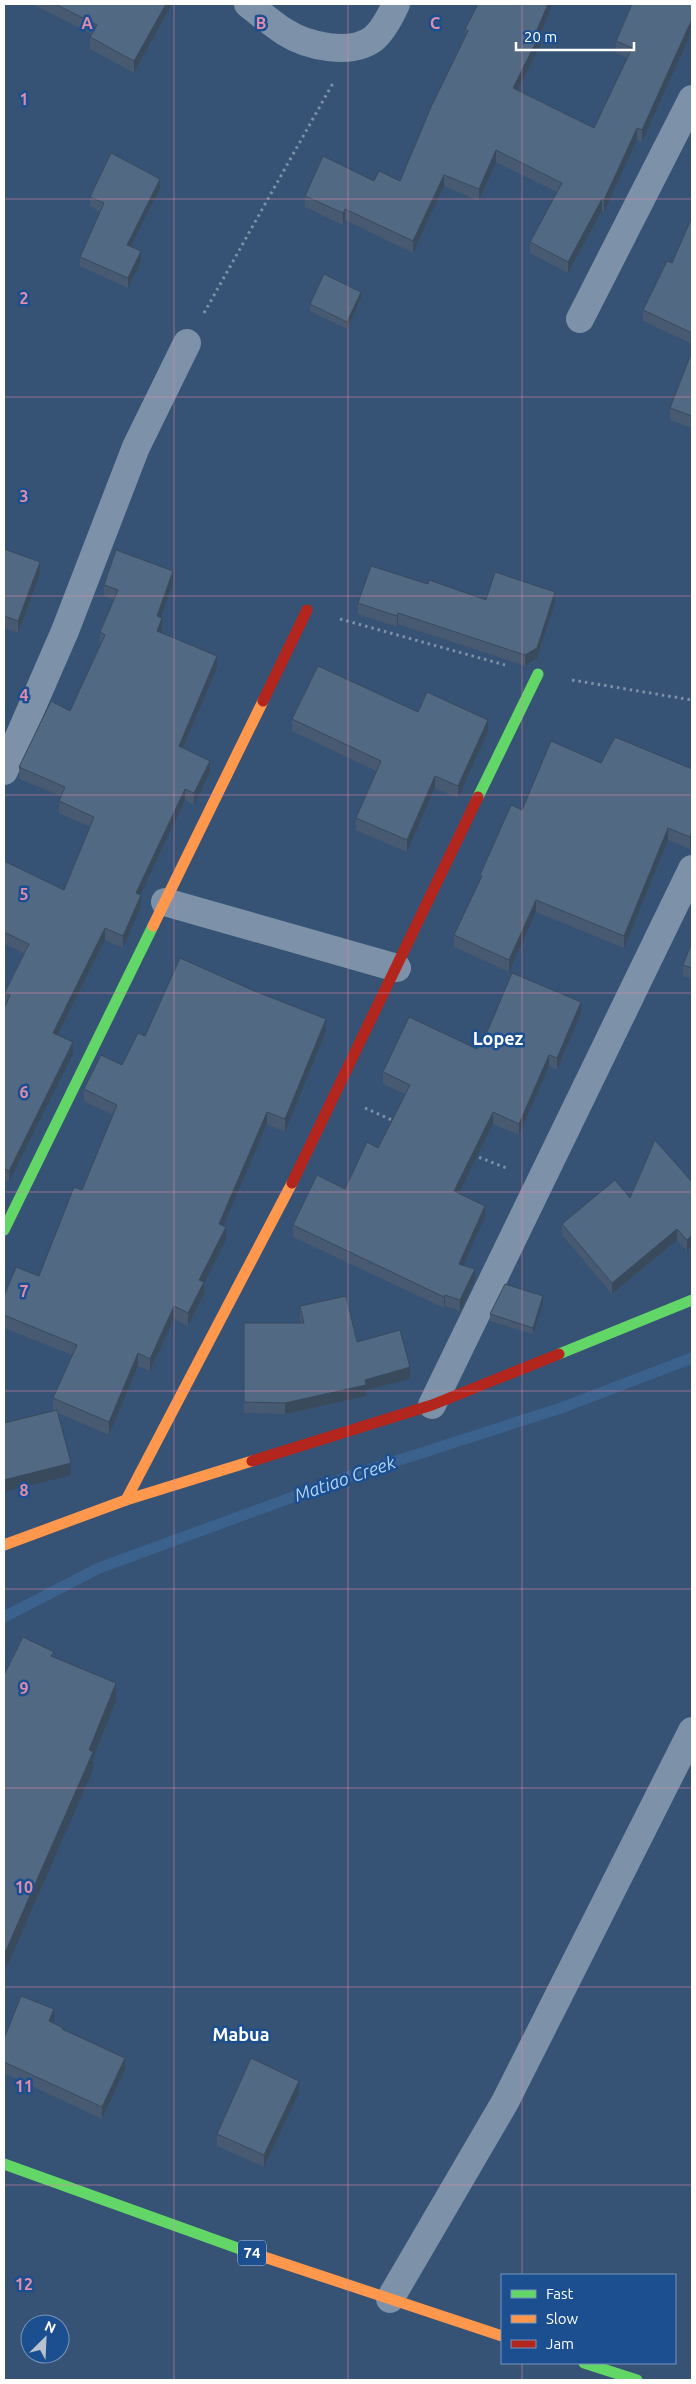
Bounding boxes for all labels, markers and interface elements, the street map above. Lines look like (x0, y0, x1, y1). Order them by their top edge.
text: A (81, 14, 93, 32)
text: B (256, 14, 266, 32)
text: C (430, 14, 440, 32)
scale bar (516, 20, 634, 52)
text: 20 m (524, 28, 557, 45)
text: 1 (19, 90, 29, 108)
text: 2 (19, 289, 29, 307)
text: 3 (19, 487, 29, 505)
text: 4 (19, 686, 29, 704)
text: 5 (19, 885, 29, 903)
district label: Lopez (473, 1028, 524, 1048)
text: 6 (19, 1083, 29, 1101)
text: 7 (19, 1282, 29, 1300)
water label: Matiao Creek (291, 1451, 399, 1505)
text: 8 (19, 1481, 29, 1499)
text: 9 (19, 1679, 29, 1697)
text: 10 (15, 1878, 33, 1896)
district label: Mabua (213, 2024, 269, 2044)
text: 11 (15, 2077, 33, 2095)
road number: 74 (238, 2240, 266, 2266)
legend (501, 2274, 676, 2364)
text: 12 (15, 2275, 33, 2293)
text: Fast (546, 2285, 574, 2302)
text: Slow (546, 2310, 579, 2327)
north arrow (20, 2314, 70, 2364)
text: N (42, 2318, 58, 2337)
text: Jam (546, 2335, 574, 2352)

